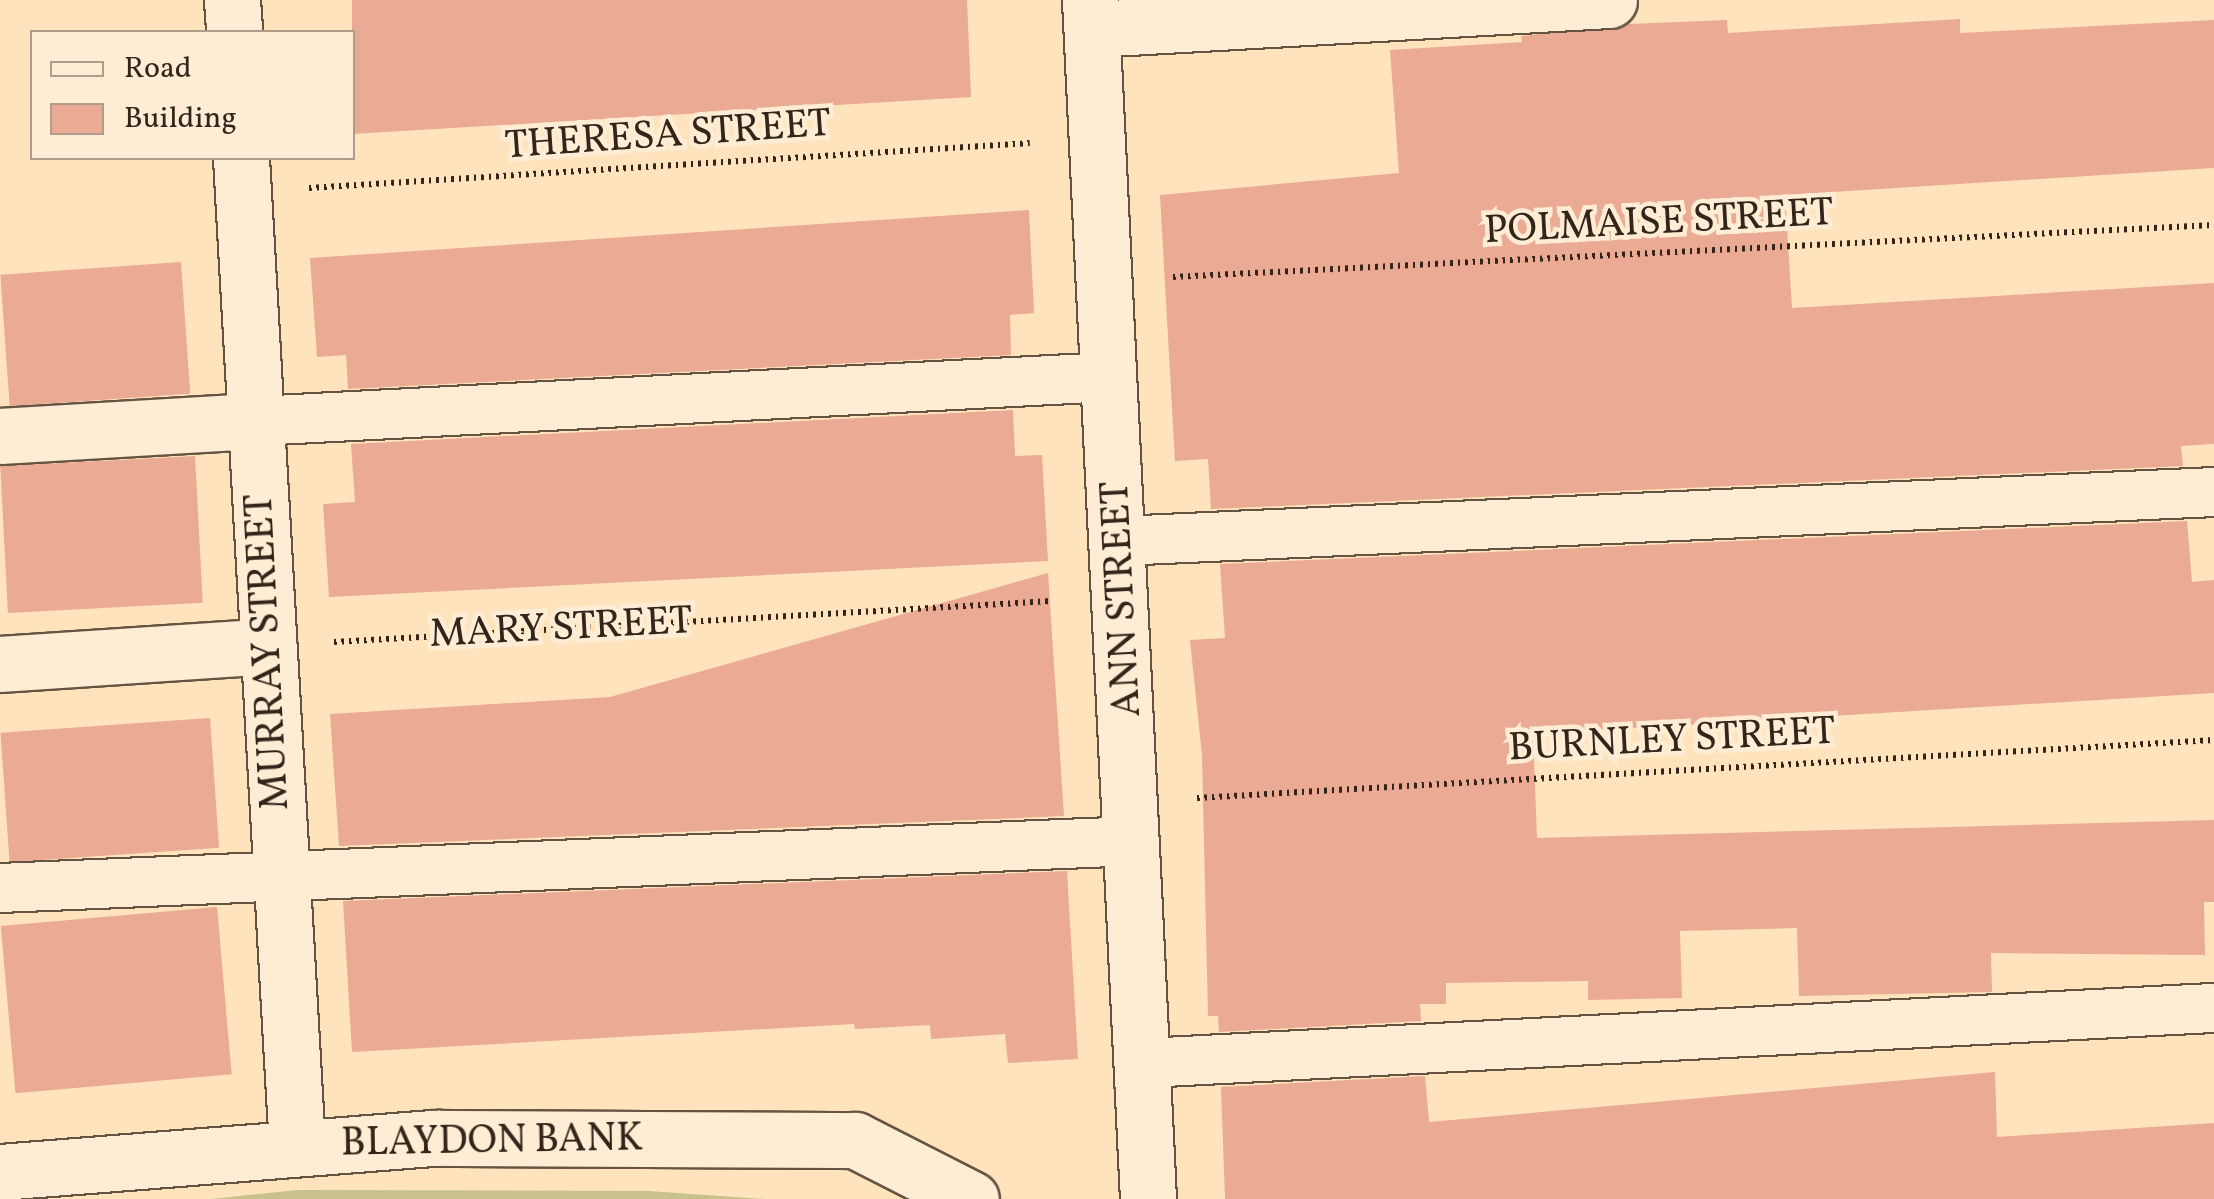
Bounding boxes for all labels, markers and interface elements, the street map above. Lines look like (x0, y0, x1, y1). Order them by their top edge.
legend (30, 30, 355, 160)
text: Road (124, 48, 192, 90)
text: Building (124, 98, 237, 140)
street label: THERESA STREET (503, 101, 833, 171)
street label: POLMAISE STREET (1483, 190, 1835, 256)
street label: ANN STREET (1093, 480, 1153, 718)
street label: MURRAY STREET (237, 492, 301, 812)
street label: MARY STREET (428, 598, 694, 660)
street label: BURNLEY STREET (1507, 708, 1837, 774)
street label: BLAYDON BANK (340, 1115, 644, 1169)

